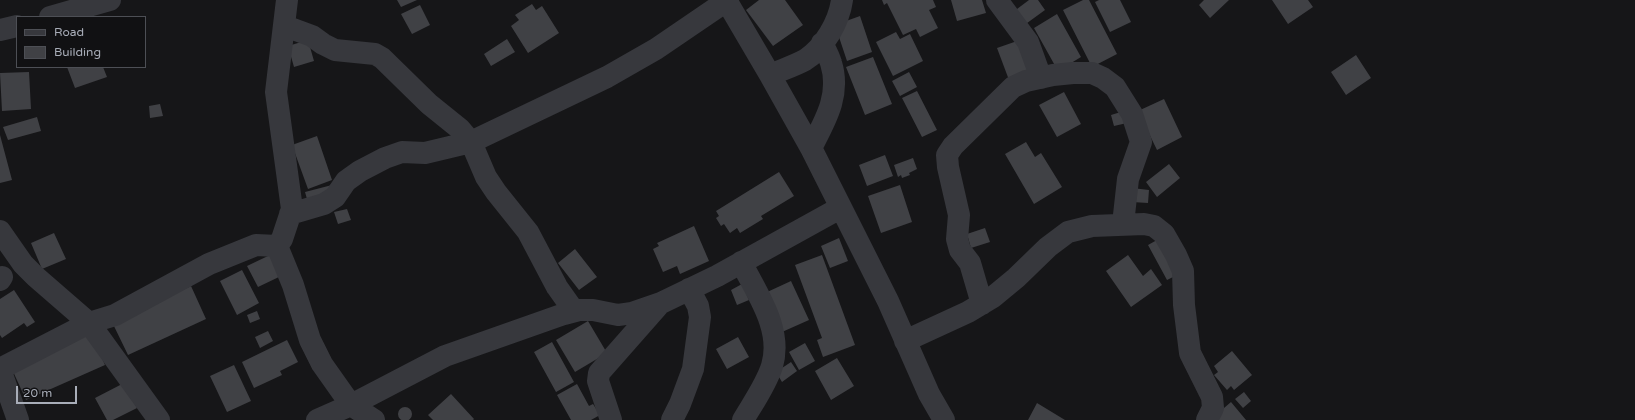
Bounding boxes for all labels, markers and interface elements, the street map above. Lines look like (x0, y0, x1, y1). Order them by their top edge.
legend (16, 16, 146, 68)
text: Road (54, 25, 84, 39)
text: Building (54, 45, 101, 59)
scale bar (18, 378, 79, 404)
text: 20 m (23, 386, 52, 400)

